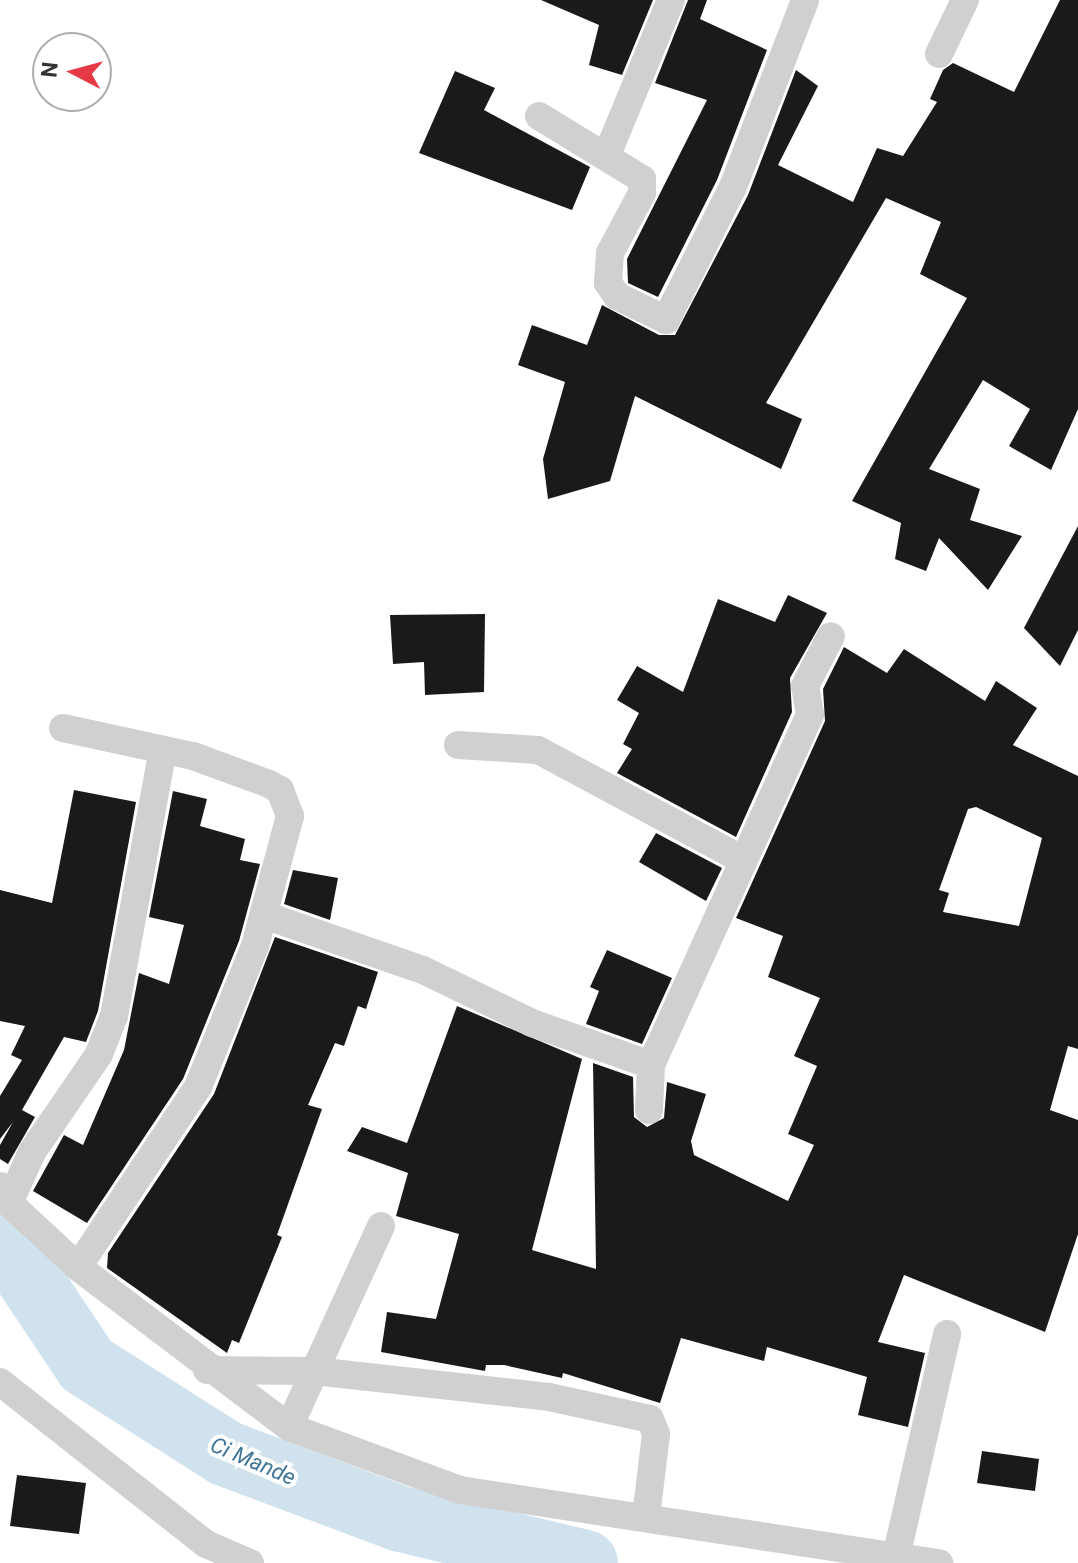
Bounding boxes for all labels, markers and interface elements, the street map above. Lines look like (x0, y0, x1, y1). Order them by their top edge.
north arrow (32, 32, 112, 112)
text: N (36, 61, 63, 79)
water label: Ci Mande (206, 1431, 300, 1491)

